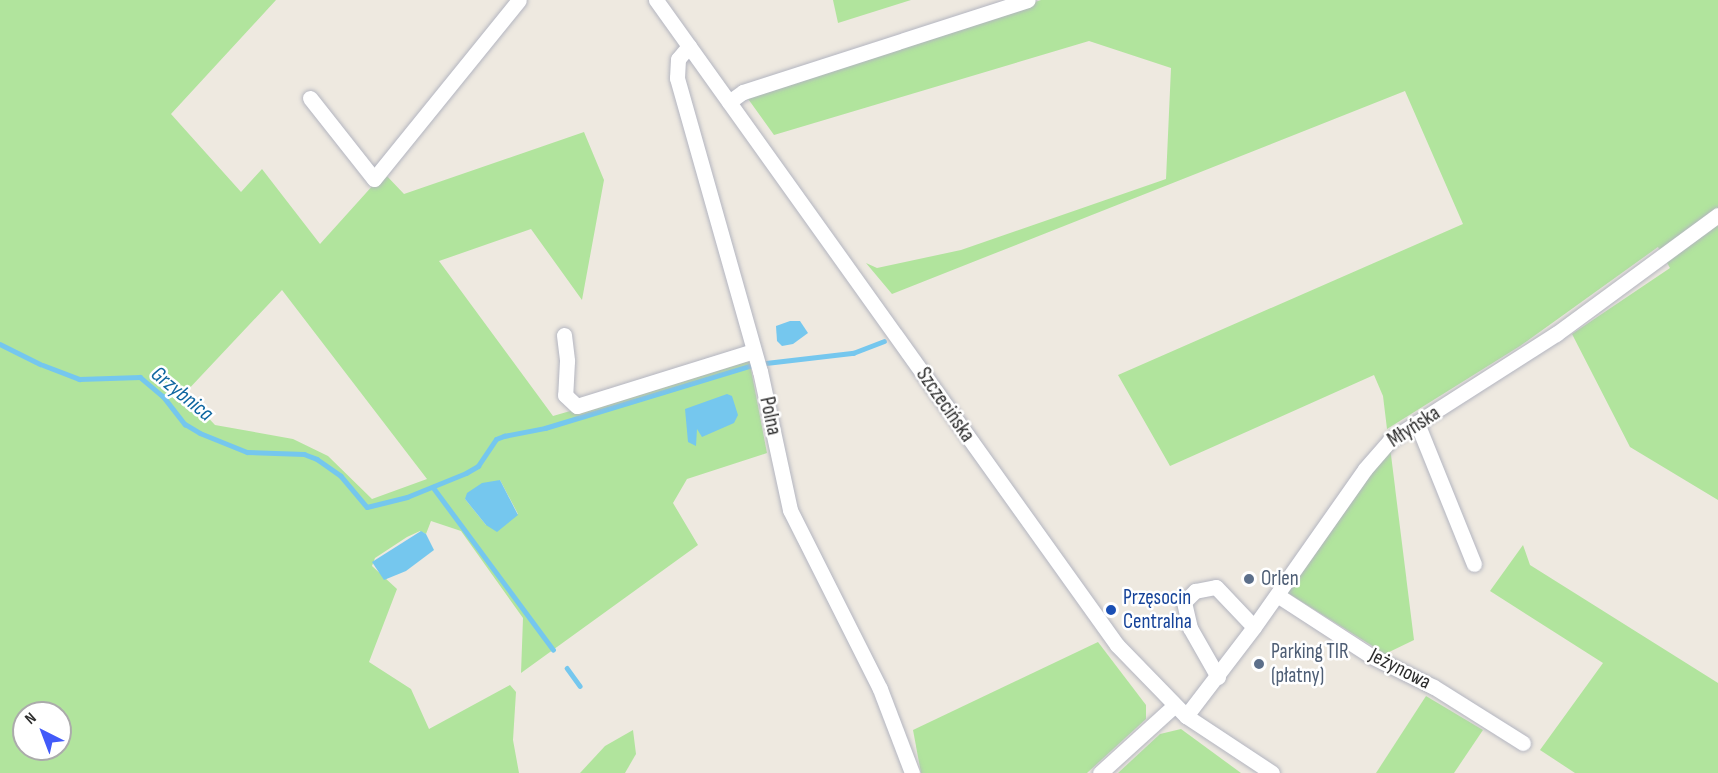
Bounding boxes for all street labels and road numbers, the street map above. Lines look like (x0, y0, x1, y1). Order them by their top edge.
street label: Szczecińska (910, 363, 980, 447)
street label: Polna (754, 395, 786, 437)
street label: Młyńska (1383, 401, 1445, 453)
street label: Jeżynowa (1365, 643, 1435, 695)

